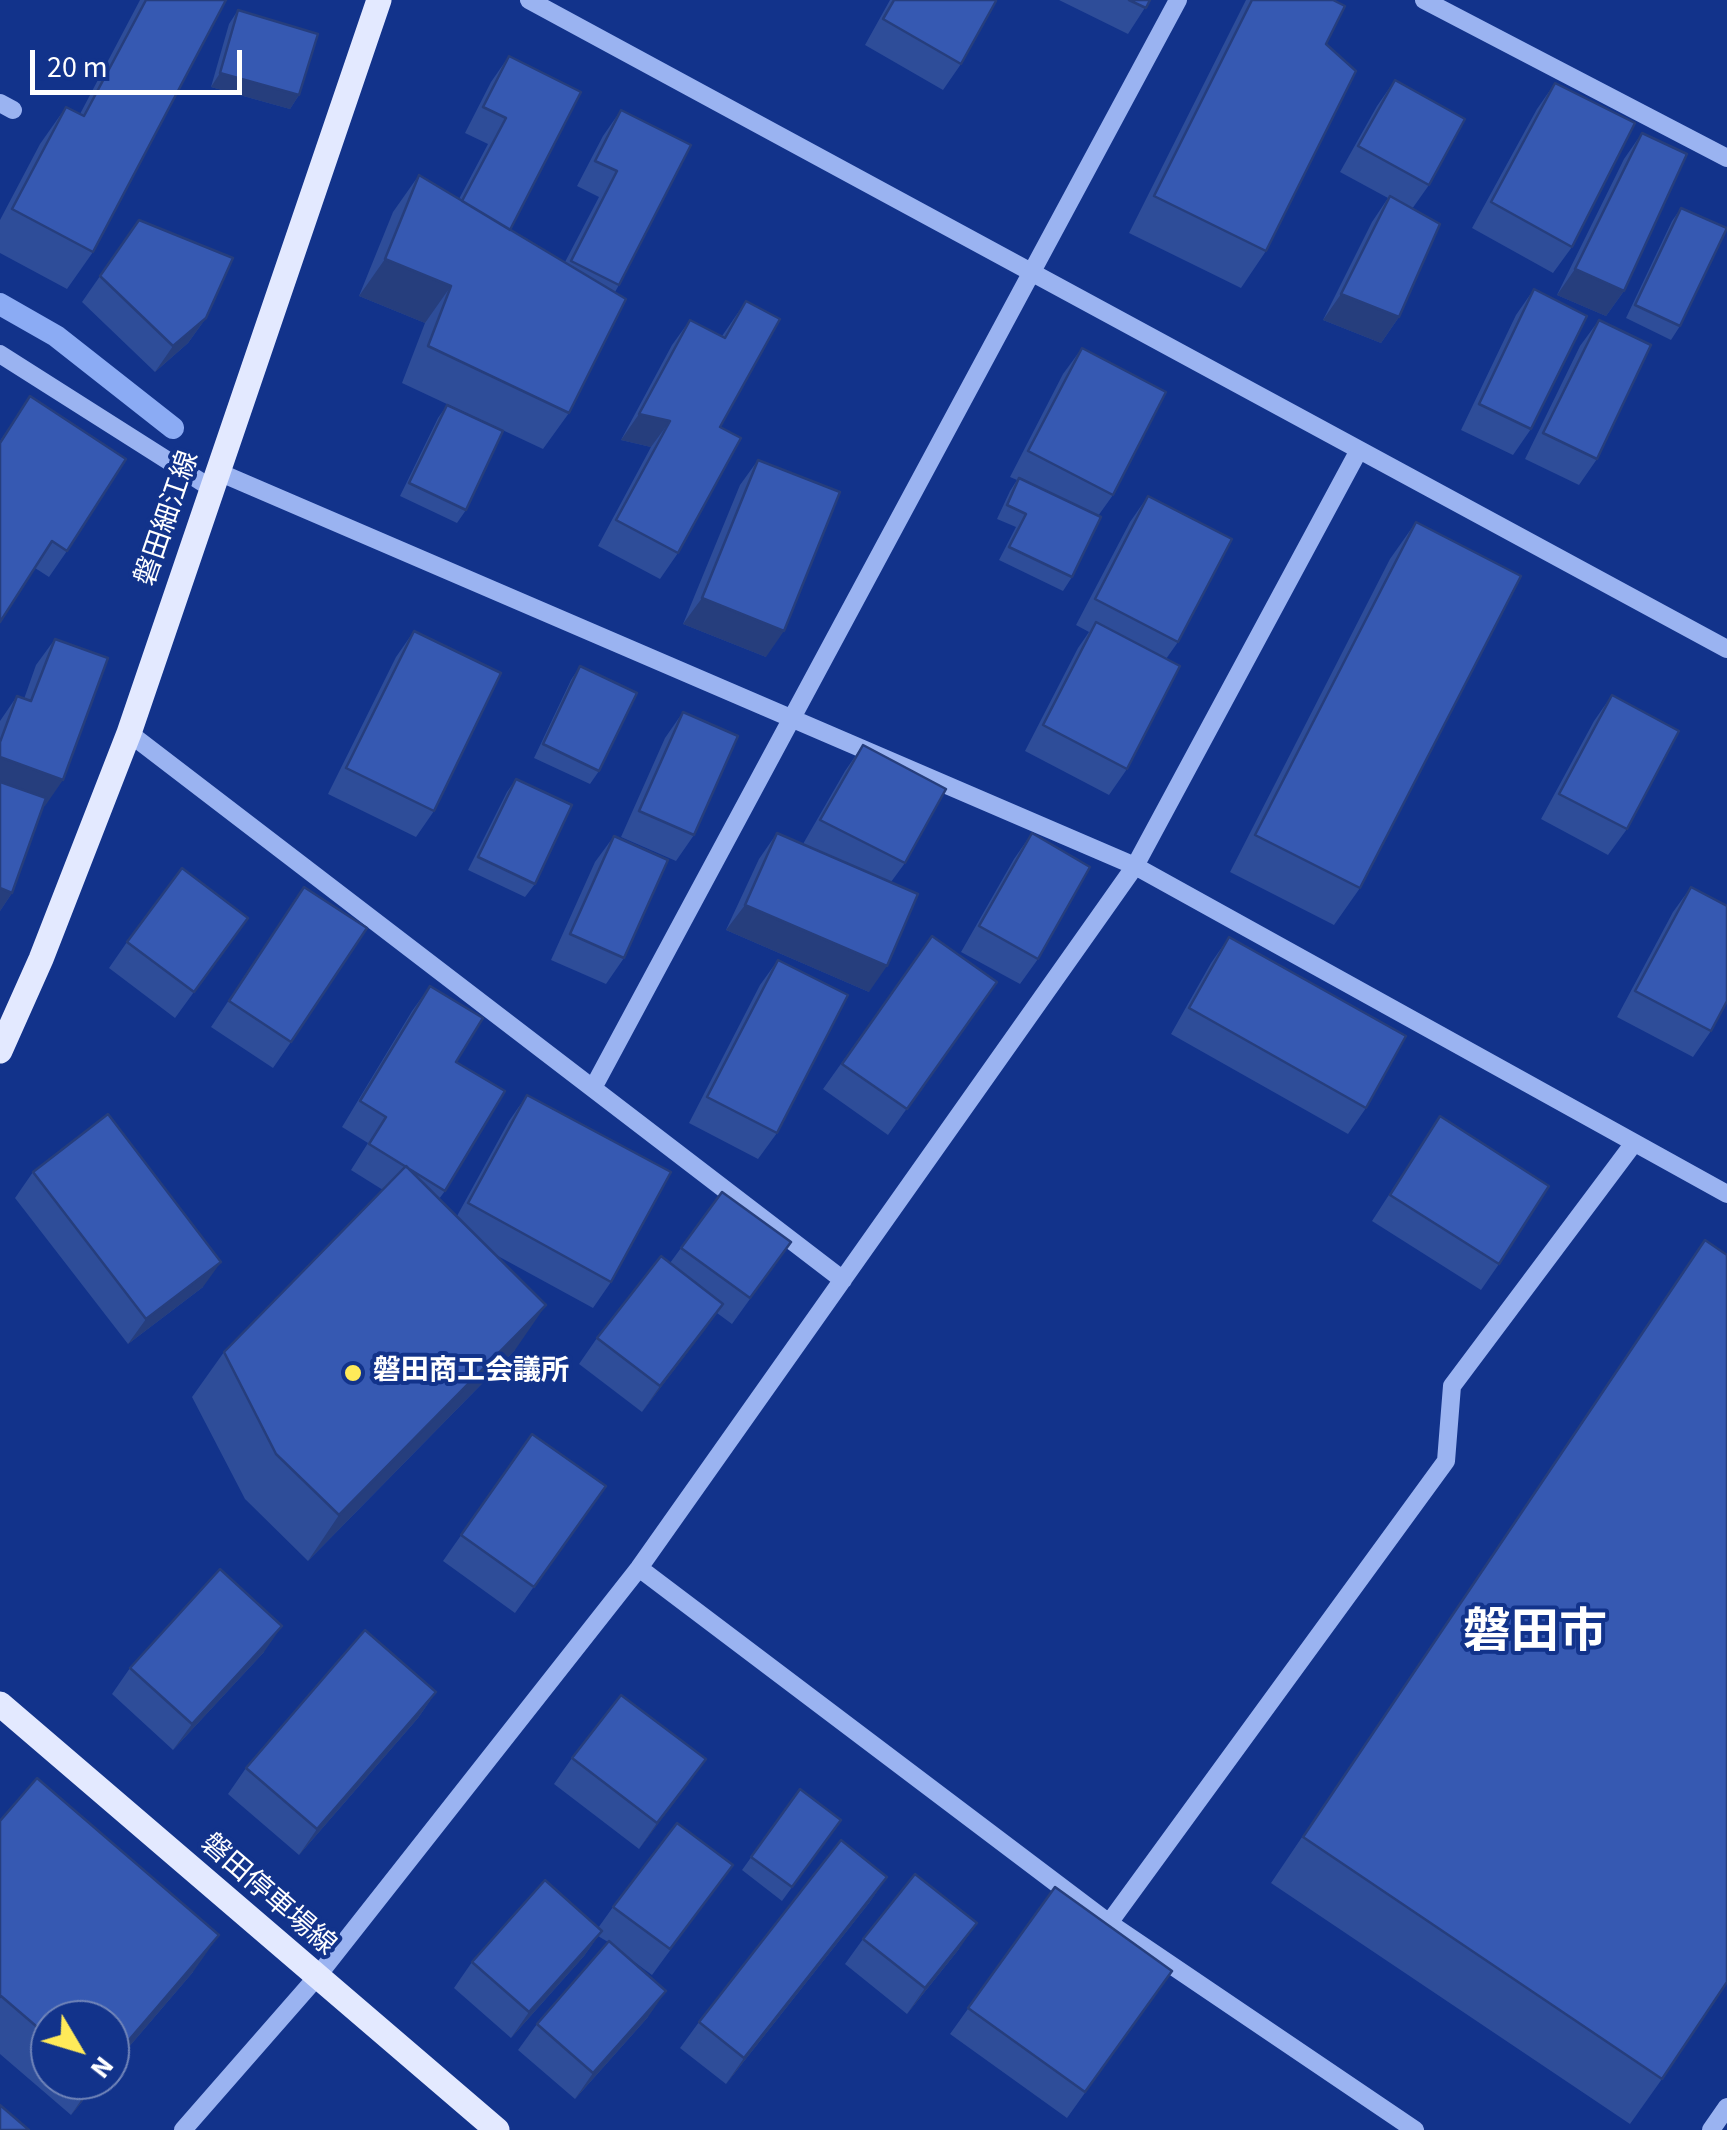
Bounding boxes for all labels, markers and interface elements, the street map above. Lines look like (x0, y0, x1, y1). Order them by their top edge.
scale bar (35, 30, 248, 92)
text: 20 m (47, 46, 108, 89)
street label: 磐田細江線 (130, 447, 208, 591)
place label: 磐田商工会議所 (373, 1356, 569, 1390)
marker: 磐田商工会議所 (342, 1362, 364, 1384)
district label: 磐田市 (1463, 1607, 1607, 1665)
street label: 磐田停車場線 (193, 1828, 341, 1964)
north arrow (30, 2000, 130, 2100)
text: N (81, 2048, 124, 2087)

